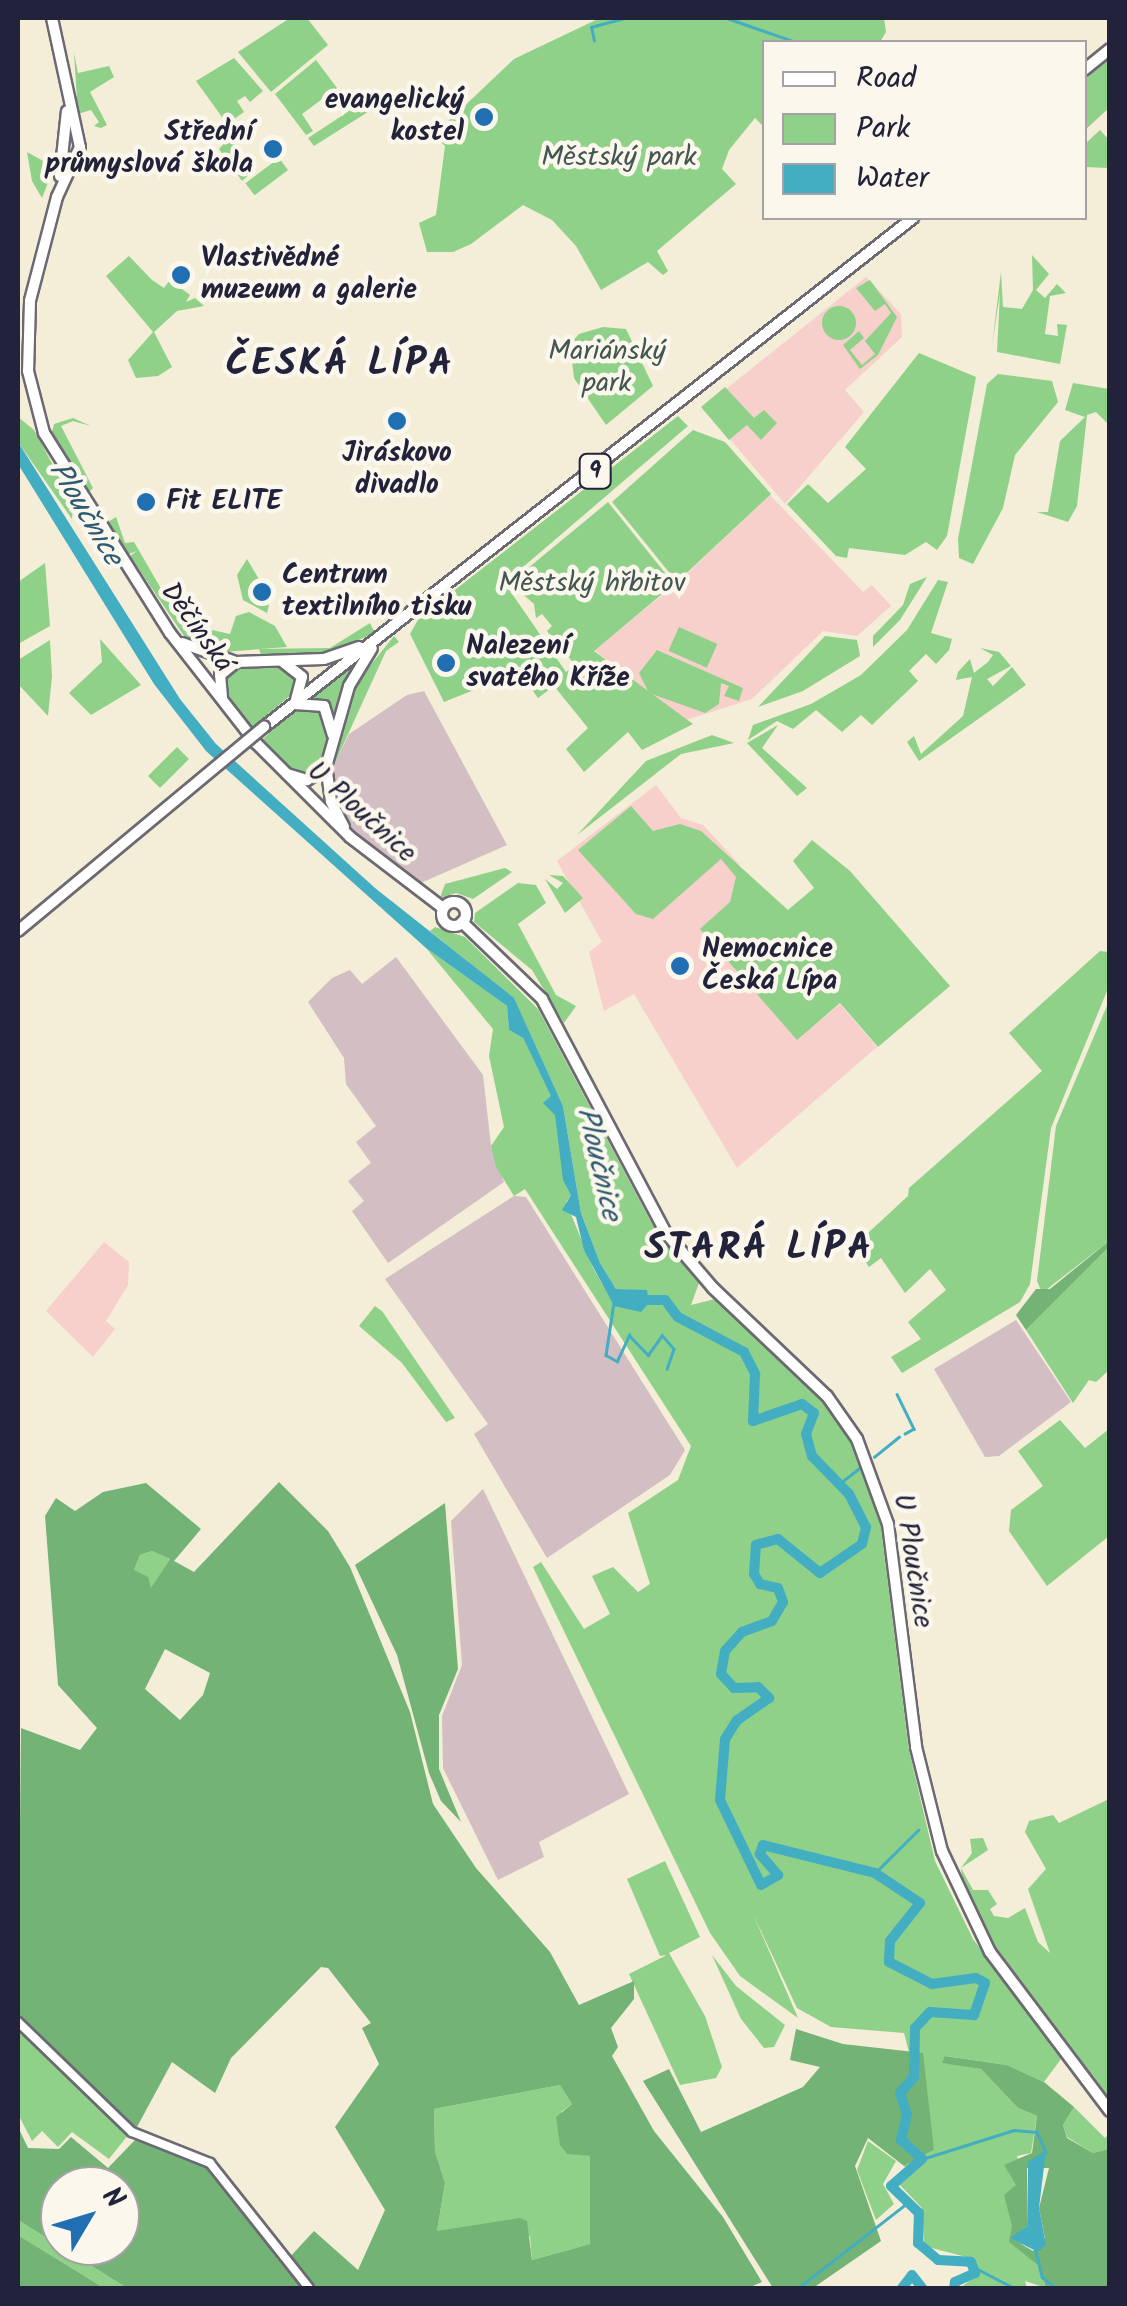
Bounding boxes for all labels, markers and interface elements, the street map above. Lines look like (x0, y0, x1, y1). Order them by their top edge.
legend (762, 40, 1087, 220)
text: Road (856, 55, 916, 103)
place label: evangelický kostel (325, 84, 464, 150)
text: Park (856, 105, 910, 153)
marker: evangelický kostel (473, 106, 495, 128)
place label: Střední průmyslová škola (45, 116, 253, 182)
marker: Střední průmyslová škola (262, 138, 284, 160)
park label: Městský park (541, 141, 697, 175)
text: Water (856, 155, 929, 203)
place label: Vlastivědné muzeum a galerie (201, 242, 417, 308)
marker: Vlastivědné muzeum a galerie (170, 264, 192, 286)
park label: Mariánský park (548, 335, 666, 401)
district label: ČESKÁ LÍPA (225, 343, 455, 389)
marker: Jiráskovo divadlo (386, 410, 408, 432)
place label: Jiráskovo divadlo (342, 437, 452, 503)
road number: 9 (578, 451, 612, 491)
water label: Ploučnice (40, 455, 130, 573)
place label: Fit ELITE (166, 485, 282, 519)
marker: Fit ELITE (135, 491, 157, 513)
place label: Centrum textilního tisku (282, 559, 471, 625)
park label: Městský hřbitov (498, 567, 686, 601)
street label: Děčínská (152, 577, 240, 679)
marker: Centrum textilního tisku (251, 581, 273, 603)
place label: Nalezení svatého Kříže (466, 630, 630, 696)
marker: Nalezení svatého Kříže (435, 652, 457, 674)
street label: U Ploučnice (299, 755, 423, 871)
place label: Nemocnice Česká Lípa (702, 933, 837, 999)
marker: Nemocnice Česká Lípa (667, 953, 693, 979)
water label: Ploučnice (568, 1104, 628, 1224)
district label: STARÁ LÍPA (644, 1227, 874, 1273)
street label: U Ploučnice (885, 1492, 939, 1630)
north arrow (40, 2166, 140, 2266)
text: N (89, 2178, 136, 2219)

